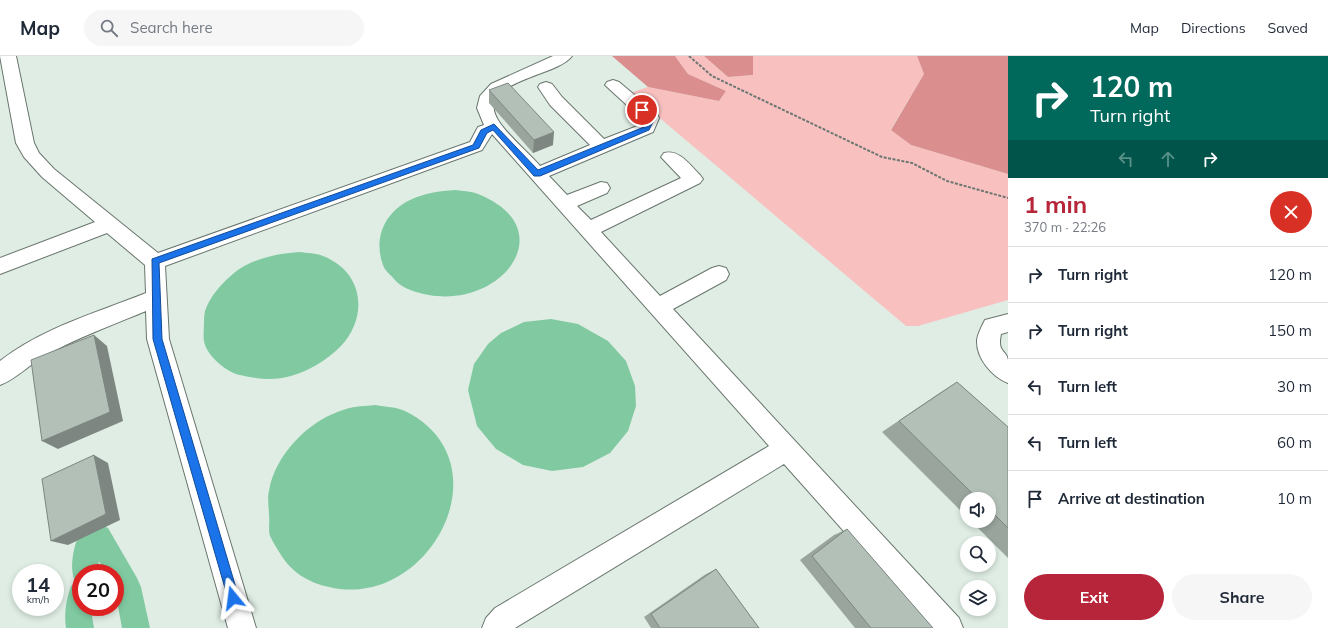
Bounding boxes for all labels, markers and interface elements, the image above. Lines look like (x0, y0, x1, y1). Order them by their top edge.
search box (84, 10, 364, 46)
text: Map (20, 16, 60, 40)
icon: search (98, 17, 120, 39)
text: Search here (130, 18, 213, 37)
text: Map (1130, 19, 1159, 37)
text: Directions (1181, 19, 1246, 37)
text: Saved (1268, 19, 1308, 37)
text: 120 m (1090, 69, 1173, 104)
icon: right (1024, 72, 1076, 124)
pin (625, 93, 659, 127)
icon: arrive (631, 99, 653, 121)
text: Turn right (1090, 104, 1170, 127)
icon: left (1115, 148, 1137, 170)
icon: ahead (1157, 148, 1179, 170)
icon: right (1199, 148, 1221, 170)
text: 1 min (1024, 189, 1087, 219)
button: close (1270, 191, 1312, 233)
text: 370 m · 22:26 (1024, 219, 1106, 235)
icon: right (1024, 264, 1046, 286)
text: Turn right (1058, 265, 1128, 284)
text: 120 m (1268, 265, 1312, 284)
icon: right (1024, 320, 1046, 342)
text: Turn right (1058, 321, 1128, 340)
text: 150 m (1268, 321, 1312, 340)
icon: left (1024, 376, 1046, 398)
text: Turn left (1058, 377, 1117, 396)
text: 30 m (1277, 377, 1312, 396)
icon: left (1024, 432, 1046, 454)
text: Turn left (1058, 433, 1117, 452)
text: 60 m (1277, 433, 1312, 452)
icon: arrive (1024, 488, 1046, 510)
text: Arrive at destination (1058, 489, 1205, 508)
text: 10 m (1277, 489, 1312, 508)
map controls (960, 492, 996, 616)
button: sound (960, 492, 996, 528)
button: search (960, 536, 996, 572)
speed limit sign: 20 (72, 564, 124, 616)
text: 14 (26, 572, 50, 597)
button: Exit (1024, 574, 1164, 620)
button: Share (1172, 574, 1312, 620)
position arrow (212, 577, 254, 619)
button: layers (960, 580, 996, 616)
text: km/h (27, 593, 49, 606)

